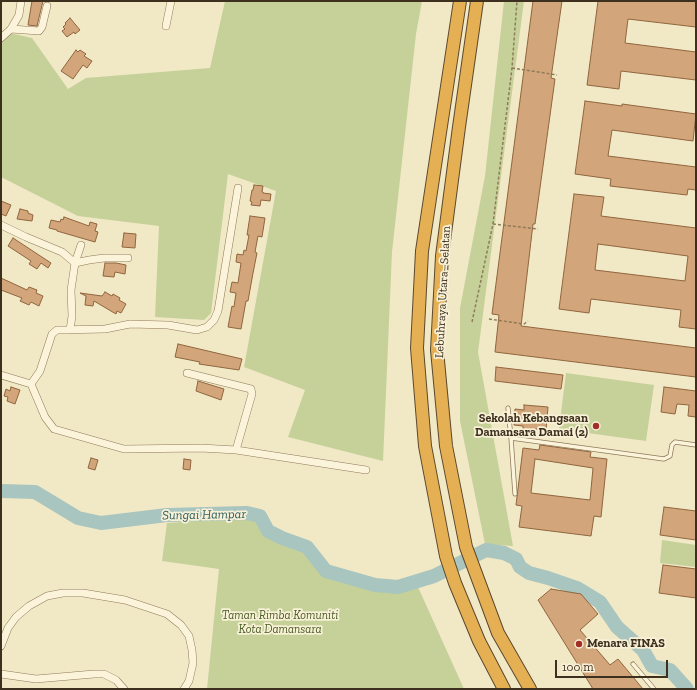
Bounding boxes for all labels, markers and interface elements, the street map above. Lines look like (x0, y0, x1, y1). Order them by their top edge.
street label: Lebuhraya Utara–Selatan (432, 226, 454, 358)
place label: Sekolah Kebangsaan Damansara Damai (2) (475, 412, 588, 440)
marker: Sekolah Kebangsaan Damansara Damai (2) (591, 421, 601, 431)
water label: Sungai Hampar (162, 506, 246, 524)
park label: Taman Rimba Komuniti Kota Damansara (222, 609, 338, 637)
place label: Menara FINAS (587, 637, 665, 651)
marker: Menara FINAS (574, 639, 584, 649)
scale bar (557, 652, 670, 678)
text: 100 m (562, 660, 594, 674)

